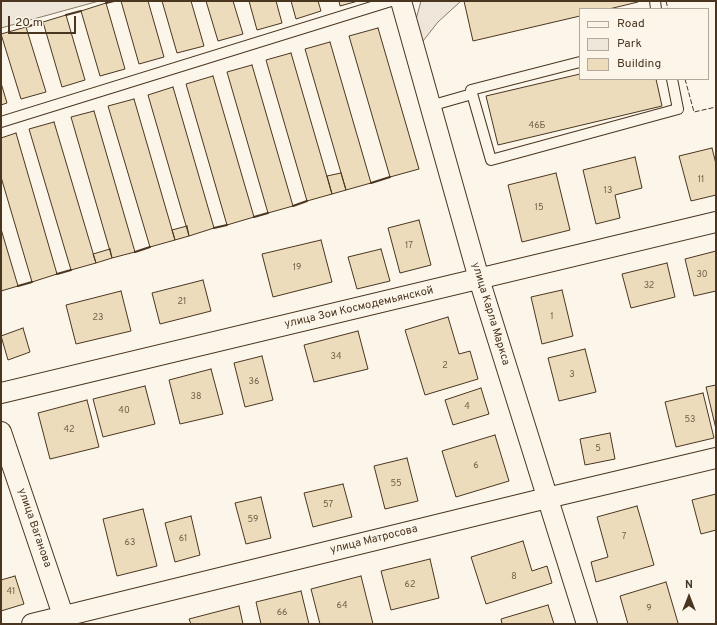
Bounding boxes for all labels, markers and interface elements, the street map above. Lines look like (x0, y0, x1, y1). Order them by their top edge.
scale bar (10, 8, 78, 34)
legend (579, 8, 709, 80)
text: 20 m (15, 15, 43, 31)
text: Road (617, 16, 645, 32)
text: Park (617, 36, 642, 52)
text: Building (617, 56, 661, 72)
house number: 46Б (529, 121, 545, 131)
house number: 11 (698, 175, 704, 185)
house number: 13 (604, 186, 612, 196)
house number: 15 (535, 203, 543, 213)
house number: 17 (405, 241, 413, 251)
street label: улица Карла Маркса (468, 261, 512, 367)
house number: 19 (293, 263, 301, 273)
house number: 30 (696, 270, 708, 280)
house number: 32 (644, 281, 654, 291)
street label: улица Зои Космодемьянской (283, 284, 435, 332)
house number: 21 (178, 297, 186, 307)
house number: 1 (550, 312, 554, 322)
house number: 23 (93, 313, 103, 323)
house number: 34 (330, 352, 342, 362)
house number: 2 (442, 361, 448, 371)
house number: 3 (569, 370, 575, 380)
house number: 36 (249, 377, 259, 387)
house number: 38 (191, 392, 201, 402)
house number: 4 (464, 402, 470, 412)
house number: 40 (118, 406, 130, 416)
house number: 53 (684, 415, 696, 425)
house number: 42 (63, 425, 75, 435)
house number: 5 (595, 444, 601, 454)
house number: 6 (473, 461, 479, 471)
house number: 55 (390, 479, 402, 489)
street label: улица Ваганова (14, 487, 54, 569)
house number: 57 (323, 500, 333, 510)
house number: 59 (248, 515, 258, 525)
street label: улица Матросова (329, 523, 419, 557)
house number: 7 (622, 532, 626, 542)
house number: 61 (179, 534, 187, 544)
house number: 63 (125, 538, 135, 548)
house number: 8 (511, 572, 517, 582)
north arrow (669, 577, 709, 617)
text: N (685, 578, 693, 592)
house number: 62 (405, 580, 415, 590)
house number: 41 (7, 587, 15, 597)
house number: 64 (337, 601, 347, 611)
house number: 9 (646, 604, 652, 614)
house number: 66 (277, 608, 287, 618)

